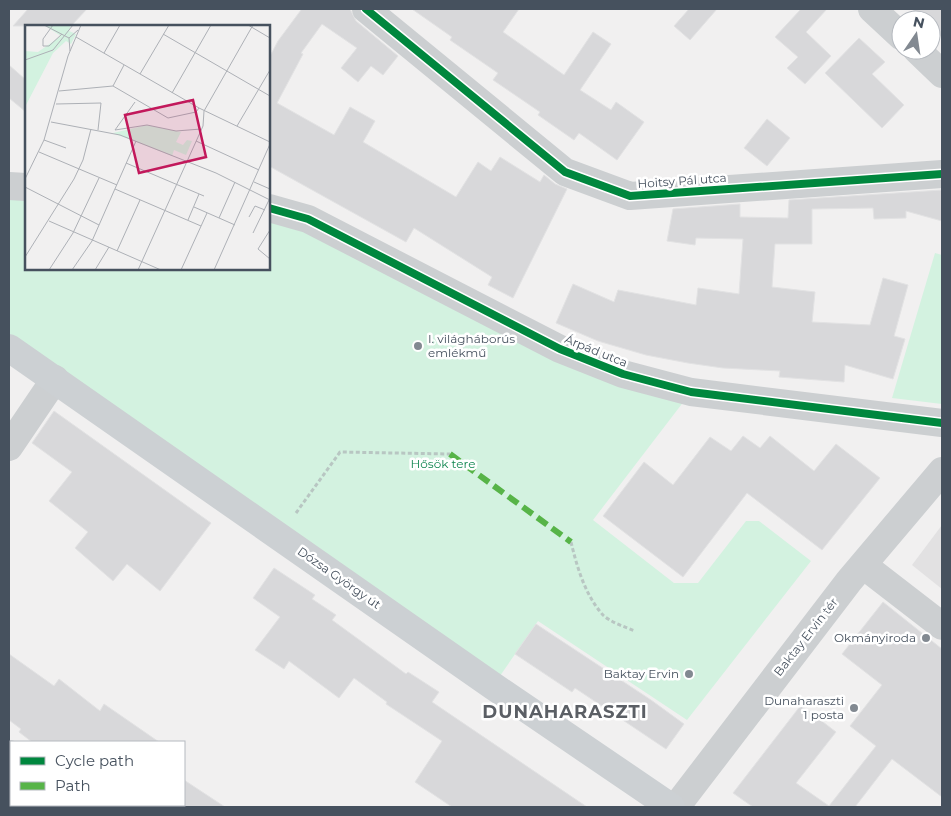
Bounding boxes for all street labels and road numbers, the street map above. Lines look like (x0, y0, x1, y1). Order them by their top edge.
street label: Hoitsy Pál utca (637, 170, 727, 191)
street label: Árpád utca (563, 331, 630, 370)
street label: Dózsa György út (295, 543, 384, 612)
street label: Baktay Ervin tér (770, 594, 841, 679)

